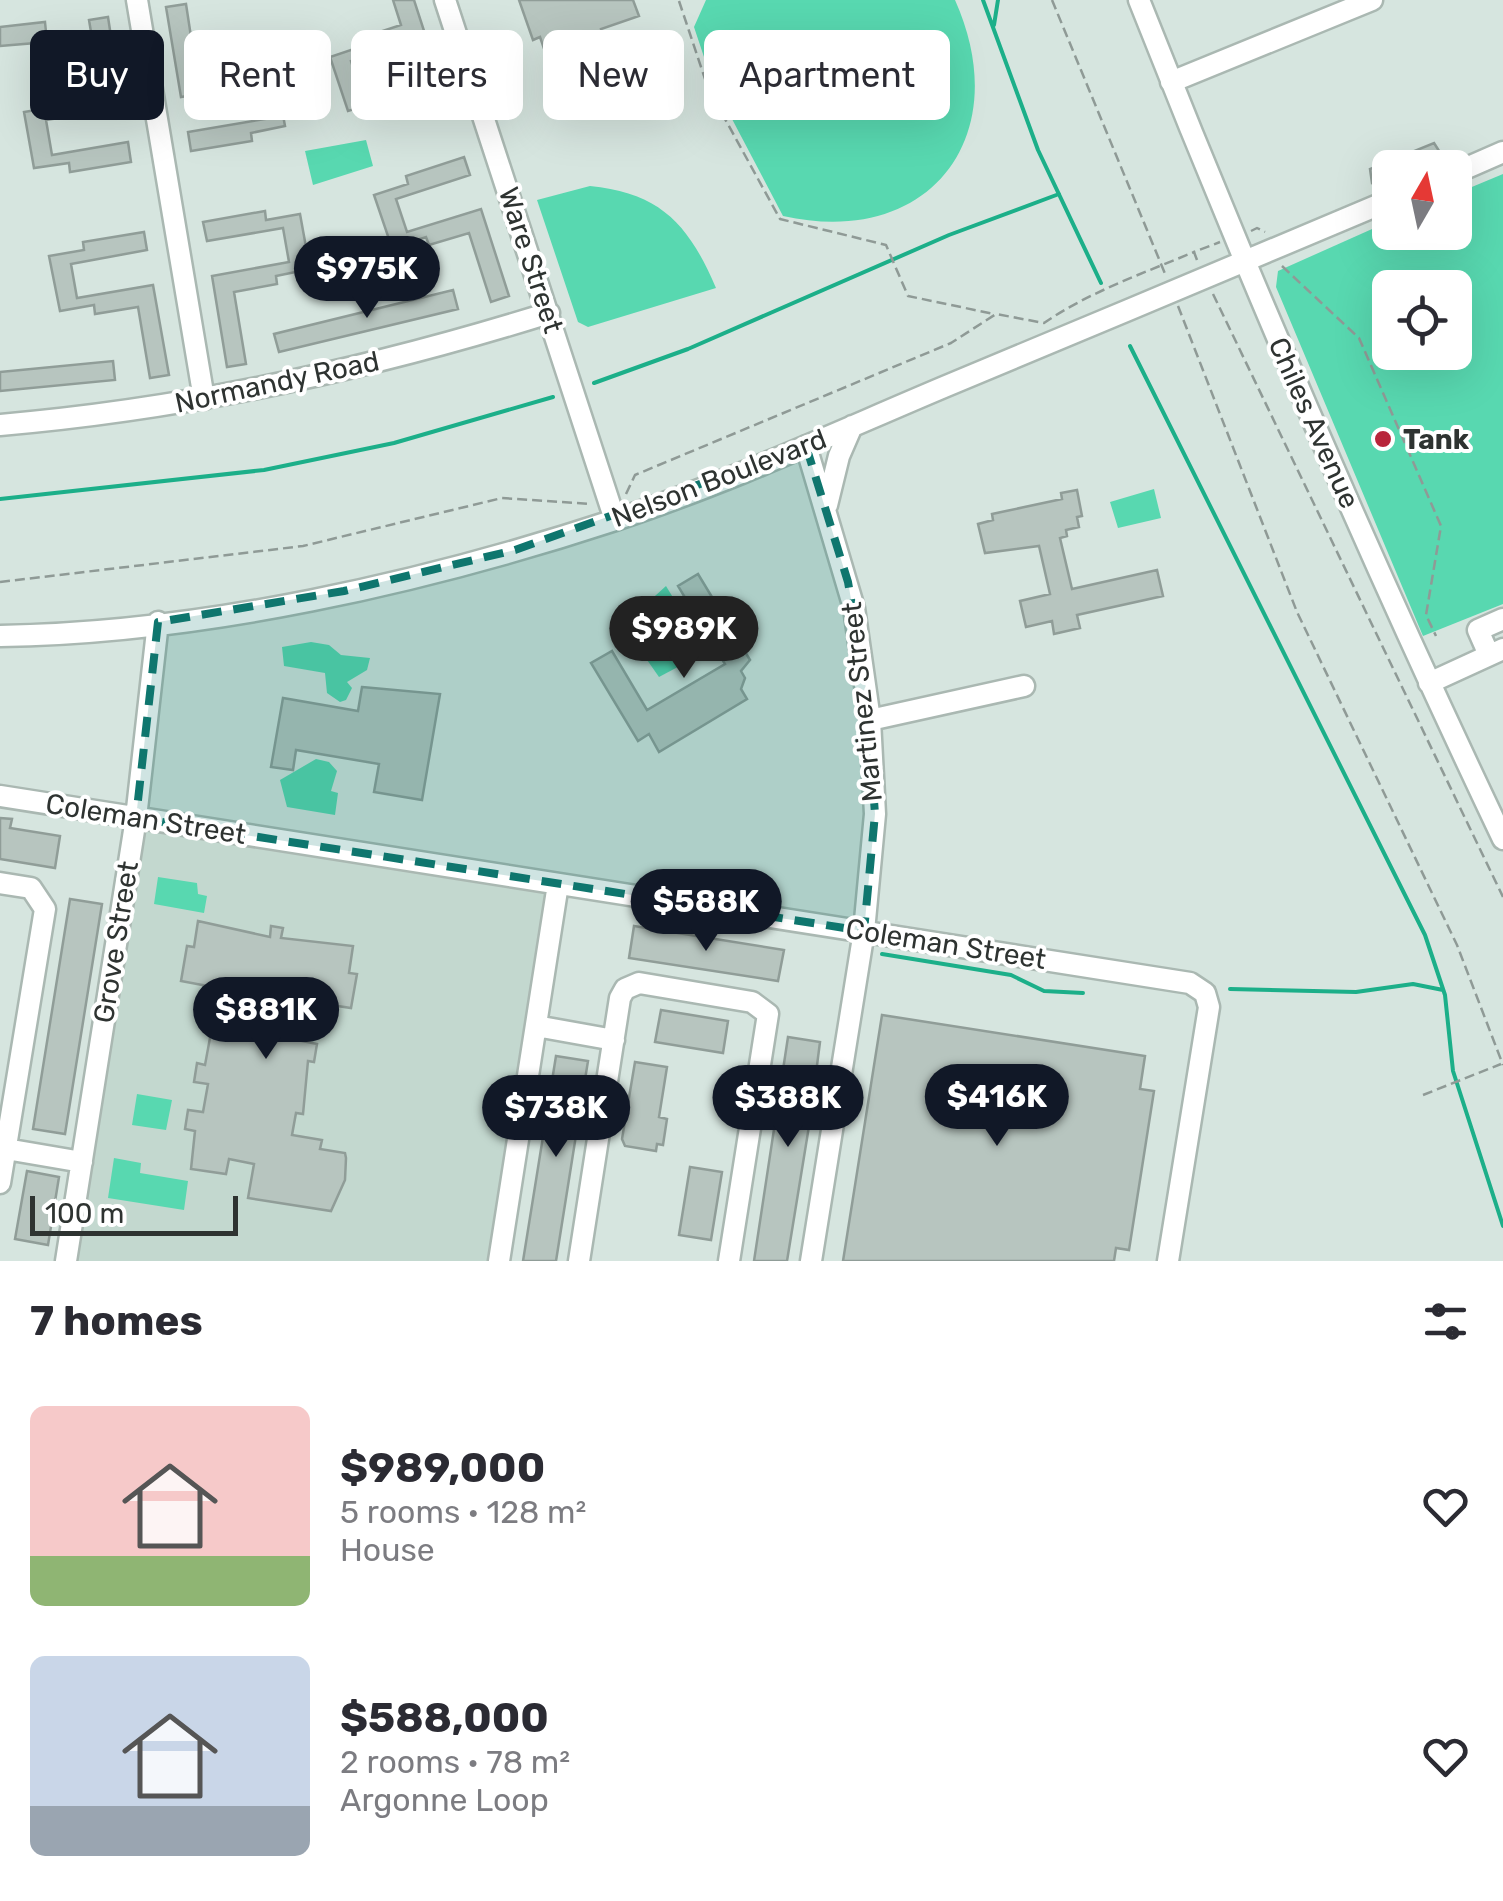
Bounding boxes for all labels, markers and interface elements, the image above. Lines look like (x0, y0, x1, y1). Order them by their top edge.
chip: Buy (30, 30, 164, 120)
chip: Rent (184, 30, 331, 120)
chip: Filters (351, 30, 523, 120)
chip: New (543, 30, 684, 120)
chip: Apartment (704, 30, 950, 120)
north arrow (1372, 150, 1472, 250)
map controls (1372, 150, 1472, 370)
street label: Ware Street (492, 183, 570, 337)
pin: $975K (297, 236, 437, 321)
text: $975K (316, 249, 418, 287)
button: locate (1372, 270, 1472, 370)
street label: Chiles Avenue (1262, 332, 1366, 514)
street label: Normandy Road (172, 344, 382, 420)
street label: Nelson Boulevard (607, 422, 831, 534)
place label: Tank (1403, 423, 1470, 456)
marker: Tank (1372, 428, 1394, 450)
pin: $989K (614, 596, 754, 681)
street label: Martinez Street (835, 600, 889, 804)
text: $989K (631, 609, 737, 647)
street label: Coleman Street (43, 787, 249, 851)
street label: Grove Street (87, 859, 145, 1025)
pin: $588K (636, 869, 776, 954)
text: $588K (653, 882, 759, 920)
street label: Coleman Street (843, 912, 1049, 976)
pin: $881K (196, 977, 336, 1062)
text: $881K (215, 990, 317, 1028)
pin: $416K (927, 1064, 1067, 1149)
pin: $388K (718, 1065, 858, 1150)
pin: $738K (486, 1075, 626, 1160)
text: $416K (947, 1077, 1047, 1115)
text: $388K (734, 1078, 842, 1116)
text: $738K (504, 1088, 608, 1126)
scale bar (30, 1191, 238, 1236)
text: 100 m (45, 1197, 124, 1230)
icon: filters (1418, 1294, 1473, 1349)
text: 7 homes (30, 1296, 203, 1346)
text: $989,000 (340, 1443, 545, 1493)
icon: home (110, 1446, 230, 1566)
icon: heart (1418, 1479, 1473, 1534)
text: 5 rooms · 128 m² (340, 1493, 586, 1531)
text: House (340, 1531, 435, 1569)
text: $588,000 (340, 1693, 549, 1743)
icon: home (110, 1696, 230, 1816)
icon: heart (1418, 1729, 1473, 1784)
text: 2 rooms · 78 m² (340, 1743, 570, 1781)
text: Argonne Loop (340, 1781, 549, 1819)

